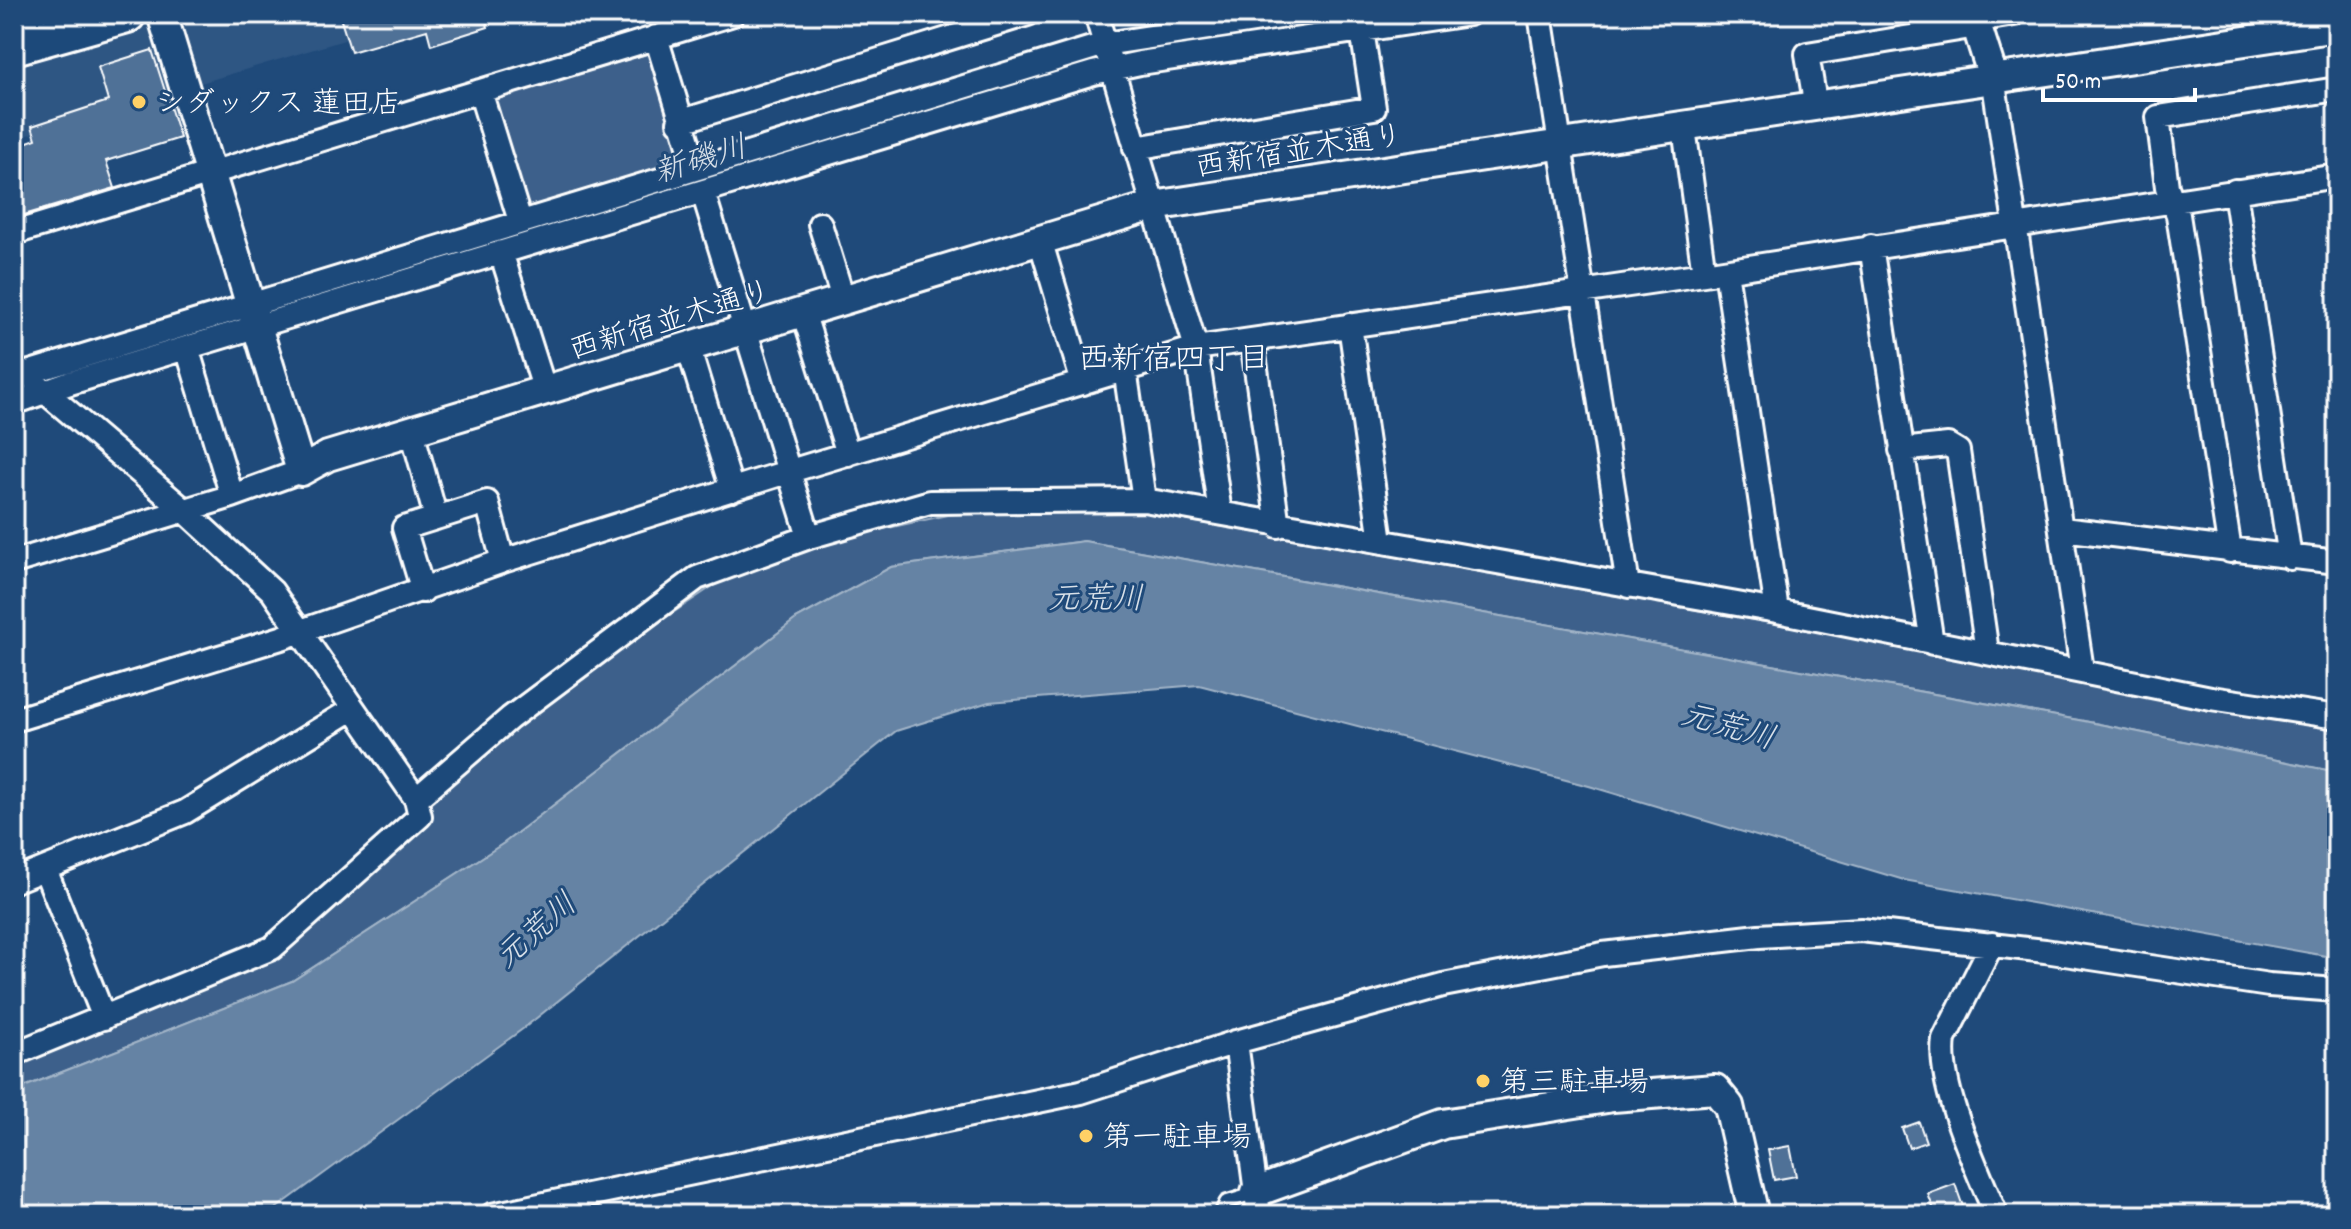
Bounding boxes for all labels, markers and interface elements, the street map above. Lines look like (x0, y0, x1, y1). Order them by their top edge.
scale bar (2043, 52, 2195, 102)
text: 50 m (2055, 66, 2101, 100)
place label: シダックス 蓮田店 (155, 85, 401, 128)
marker: シダックス 蓮田店 (130, 93, 148, 111)
street label: 西新宿並木通り (1193, 117, 1407, 192)
water label: 新磯川 (649, 127, 754, 199)
street label: 西新宿並木通り (565, 272, 778, 375)
district label: 西新宿四丁目 (1078, 339, 1270, 385)
water label: 元荒川 (1048, 579, 1144, 625)
water label: 元荒川 (1675, 694, 1780, 765)
water label: 元荒川 (487, 884, 590, 982)
place label: 第三駐車場 (1499, 1064, 1649, 1107)
marker: 第三駐車場 (1474, 1072, 1492, 1090)
place label: 第一駐車場 (1102, 1119, 1252, 1162)
marker: 第一駐車場 (1077, 1127, 1095, 1145)

